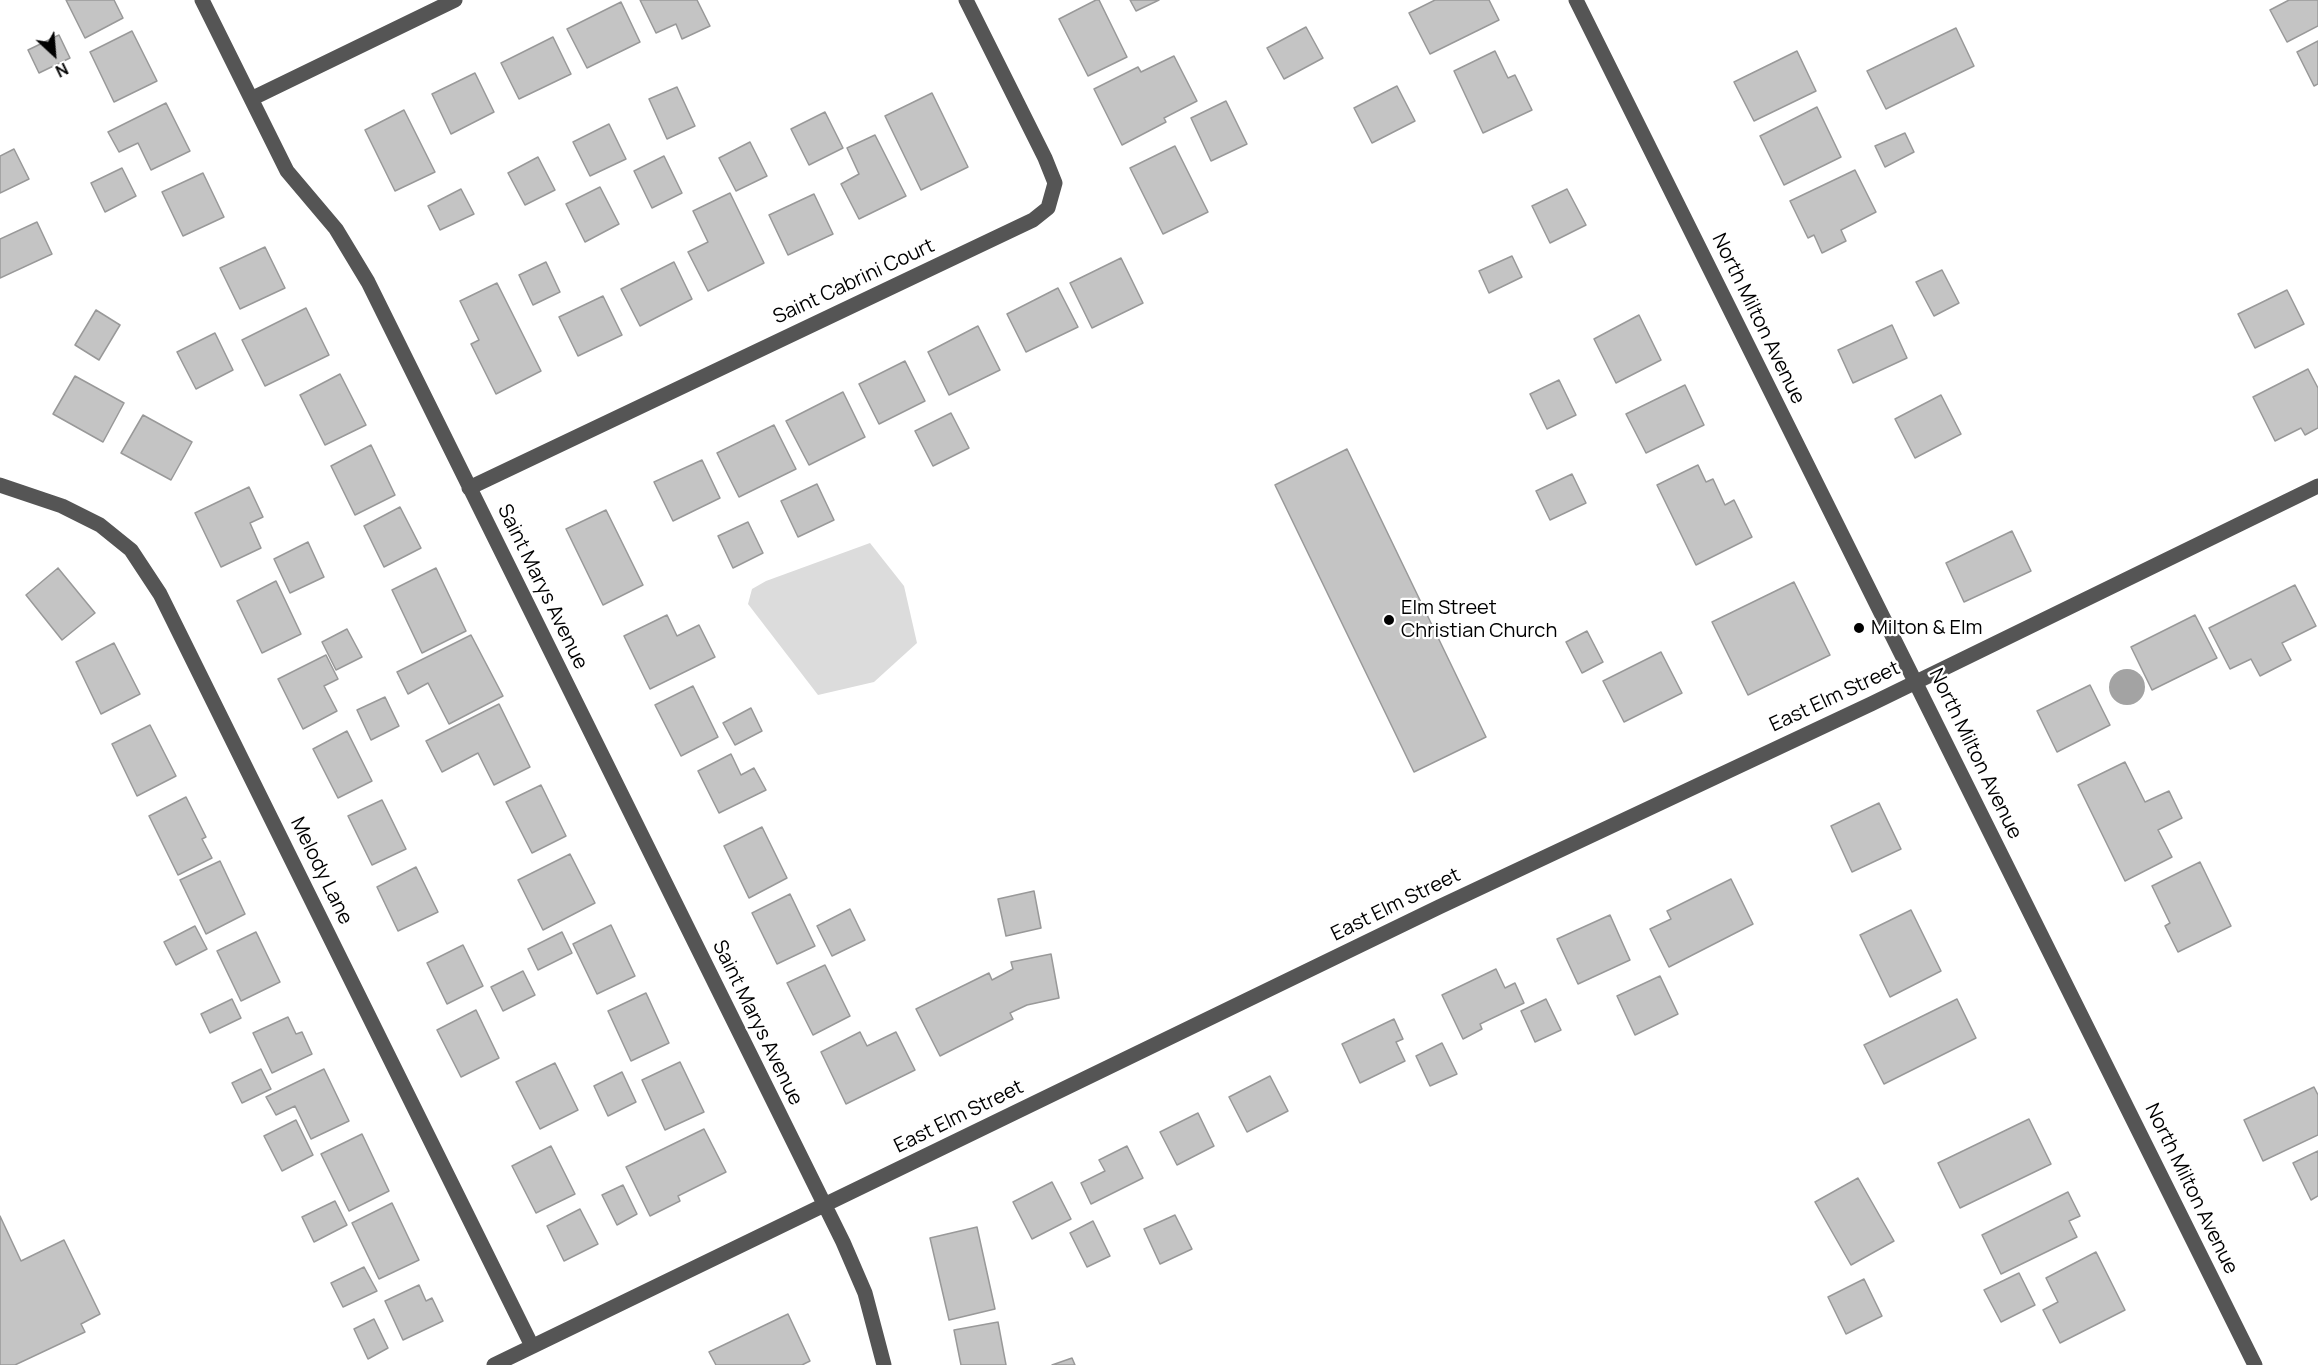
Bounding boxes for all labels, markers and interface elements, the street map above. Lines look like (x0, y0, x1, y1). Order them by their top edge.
north arrow (24, 24, 84, 84)
text: N (52, 58, 72, 83)
street label: North Milton Avenue (1706, 230, 1810, 408)
street label: Saint Cabrini Court (770, 234, 938, 330)
street label: Saint Marys Avenue (492, 501, 592, 673)
place label: Elm Street Christian Church (1401, 596, 1557, 643)
marker: Elm Street Christian Church (1382, 613, 1396, 627)
place label: Milton & Elm (1871, 616, 1983, 640)
marker: Milton & Elm (1852, 621, 1866, 635)
street label: East Elm Street (1766, 656, 1904, 738)
street label: North Milton Avenue (1923, 665, 2027, 843)
street label: Melody Lane (285, 814, 357, 928)
street label: East Elm Street (1327, 863, 1465, 947)
street label: Saint Marys Avenue (707, 937, 807, 1109)
street label: East Elm Street (890, 1075, 1028, 1159)
street label: North Milton Avenue (2139, 1100, 2243, 1278)

